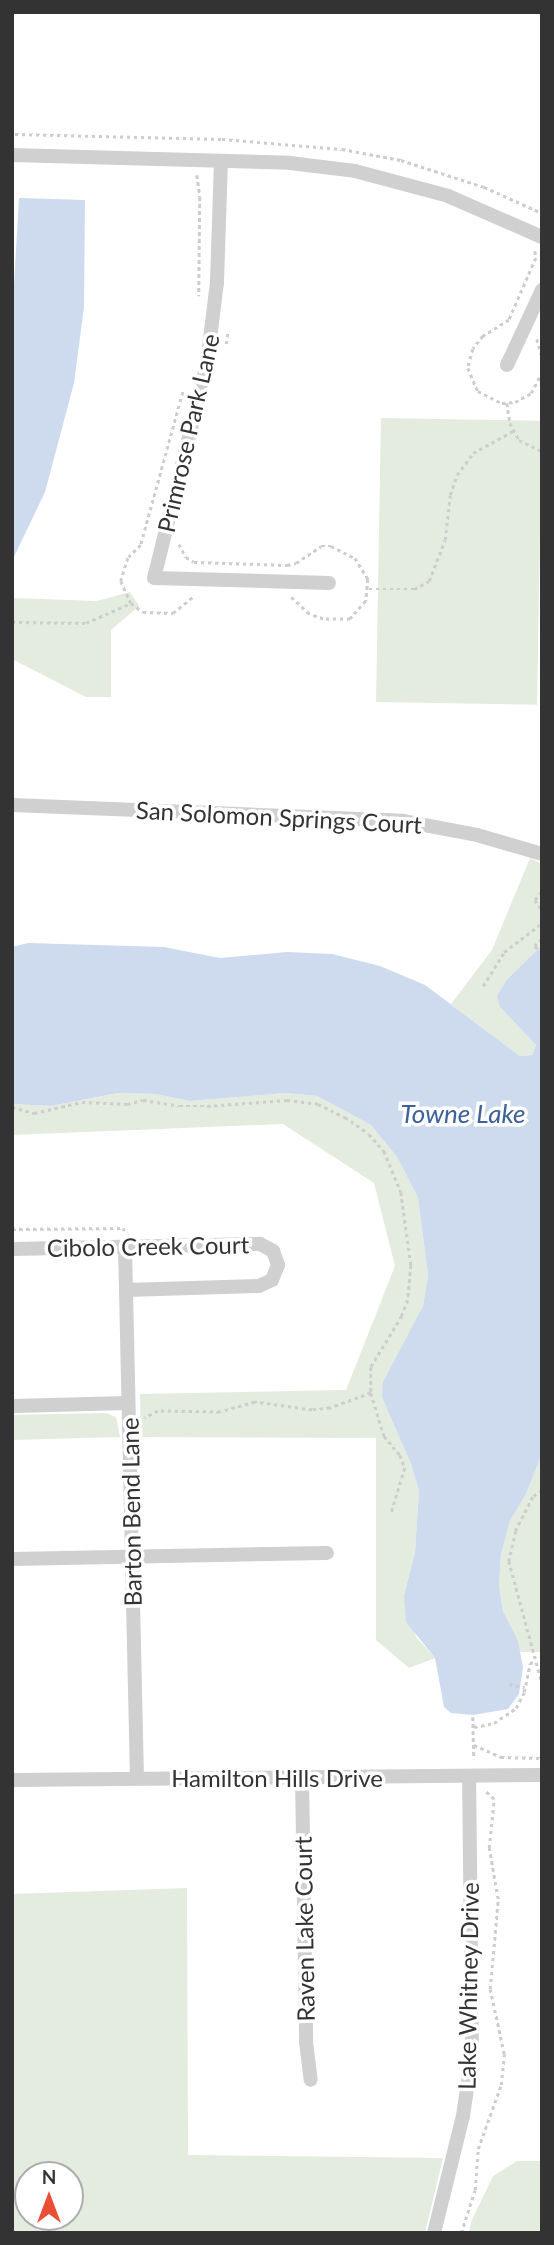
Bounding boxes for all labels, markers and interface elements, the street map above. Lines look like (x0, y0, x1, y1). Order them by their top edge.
street label: Primrose Park Lane (151, 331, 225, 535)
street label: San Solomon Springs Court (135, 795, 423, 839)
water label: Towne Lake (400, 1098, 526, 1130)
street label: Cibolo Creek Court (47, 1230, 249, 1262)
street label: Barton Bend Lane (115, 1417, 147, 1607)
street label: Hamilton Hills Drive (171, 1764, 383, 1792)
street label: Raven Lake Court (288, 1836, 320, 2022)
street label: Lake Whitney Drive (452, 1881, 484, 2091)
north arrow (14, 2161, 84, 2231)
text: N (42, 2165, 56, 2188)

